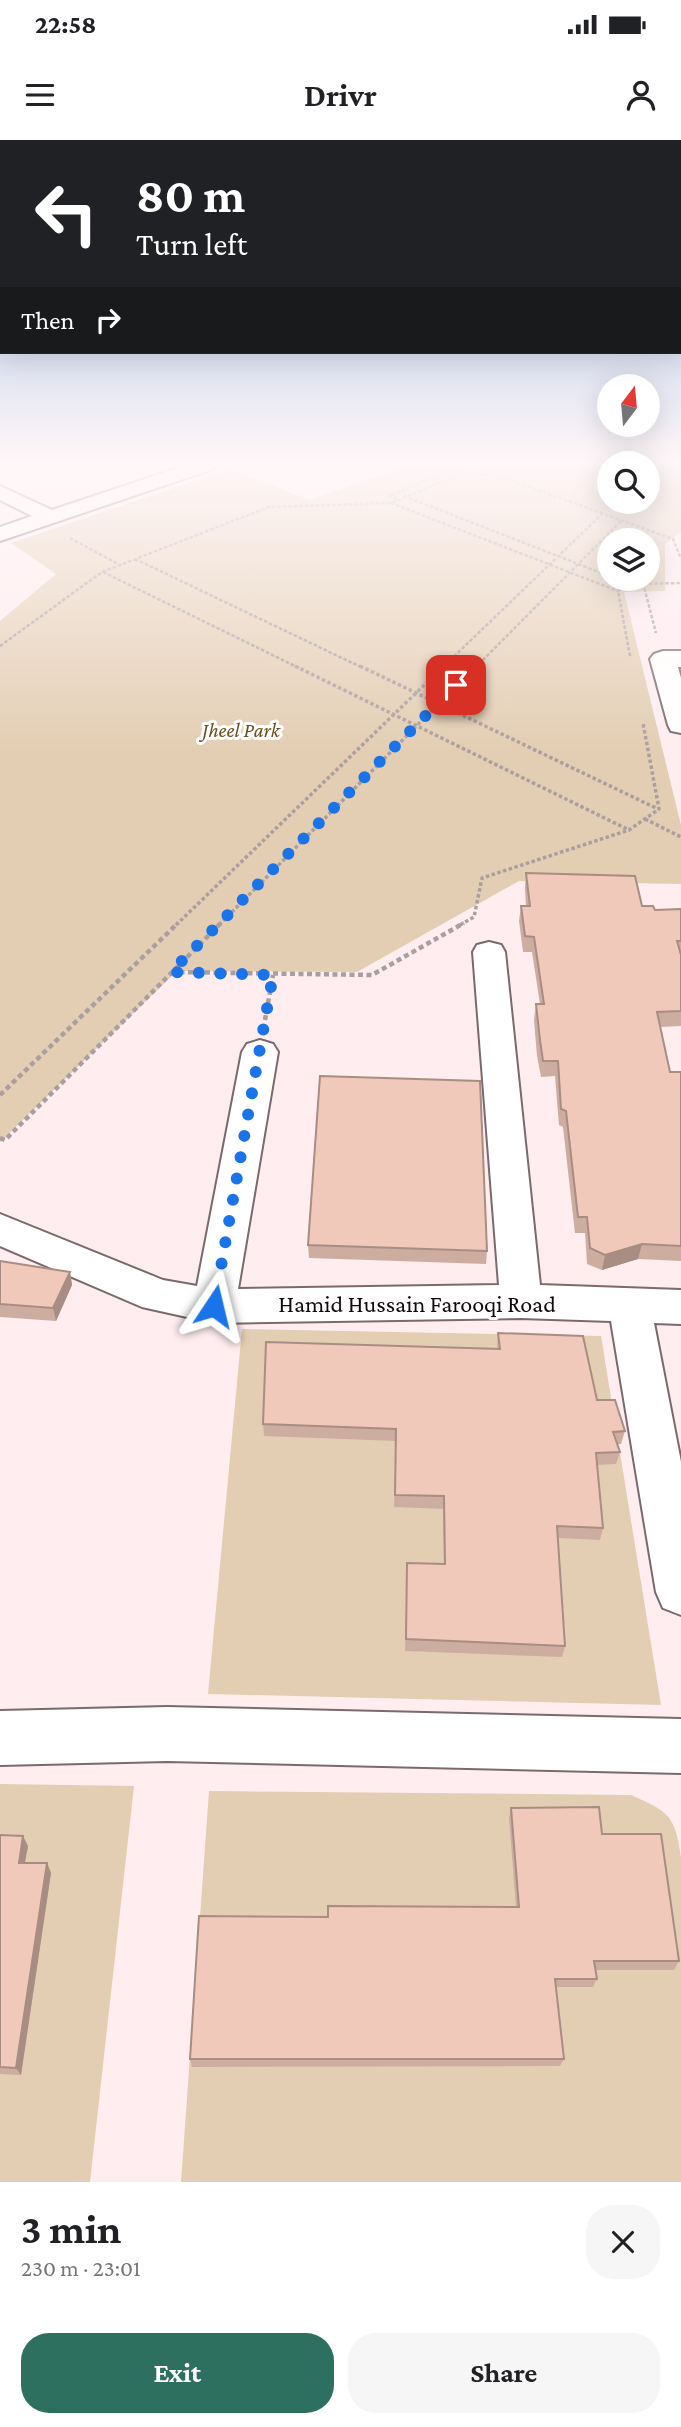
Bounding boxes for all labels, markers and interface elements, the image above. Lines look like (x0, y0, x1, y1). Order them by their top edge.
text: 22:58 (35, 10, 96, 39)
icon: menu (21, 76, 59, 114)
icon: person (622, 76, 660, 114)
text: Drivr (304, 77, 377, 113)
icon: left (21, 168, 112, 259)
text: 80 m (136, 168, 245, 223)
text: Turn left (136, 226, 247, 262)
icon: right (89, 301, 127, 339)
text: Then (21, 306, 75, 335)
north arrow (597, 374, 660, 438)
map controls (597, 374, 660, 591)
button: search (597, 451, 660, 514)
button: layers (597, 528, 660, 591)
pin (426, 655, 486, 715)
icon: arrive (437, 666, 475, 704)
park label: Jheel Park (198, 718, 281, 742)
position arrow (177, 1269, 251, 1343)
street label: Hamid Hussain Farooqi Road (278, 1290, 556, 1317)
text: 3 min (21, 2205, 121, 2252)
button: close (586, 2205, 660, 2279)
text: 230 m · 23:01 (21, 2255, 141, 2281)
button: Exit (21, 2333, 334, 2413)
button: Share (348, 2333, 660, 2413)

